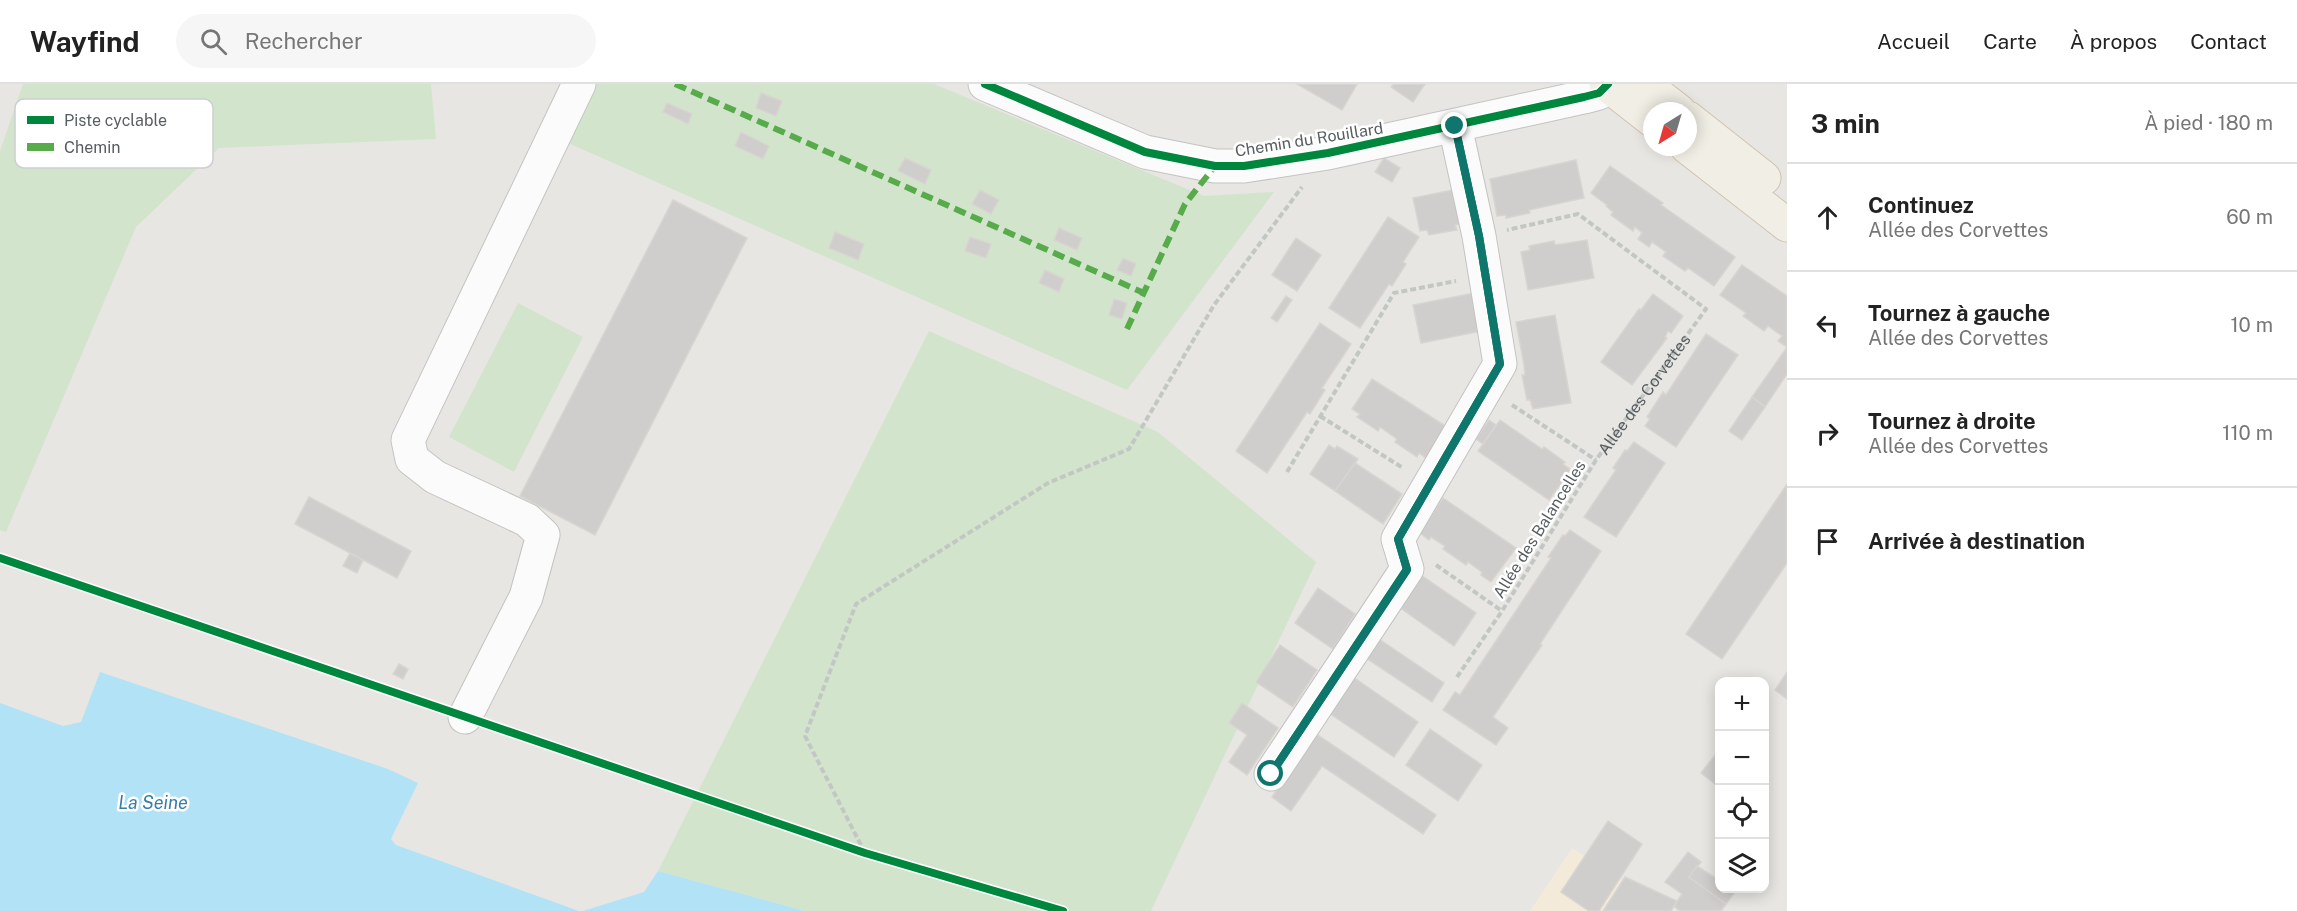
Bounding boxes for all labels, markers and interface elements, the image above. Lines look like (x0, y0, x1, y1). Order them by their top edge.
search box (176, 14, 596, 68)
text: Wayfind (30, 25, 140, 58)
icon: search (197, 25, 230, 58)
text: Rechercher (245, 28, 363, 54)
text: Accueil (1877, 29, 1950, 54)
text: Carte (1983, 29, 2037, 54)
text: À propos (2070, 29, 2157, 54)
text: Contact (2190, 29, 2267, 54)
legend (15, 99, 213, 168)
north arrow (1643, 102, 1697, 156)
text: 3 min (1811, 108, 1880, 139)
text: Piste cyclable (64, 111, 167, 130)
text: À pied · 180 m (2144, 111, 2273, 135)
route end (1441, 112, 1467, 138)
street label: Chemin du Rouillard (1234, 118, 1385, 161)
text: Chemin (64, 138, 120, 157)
text: Continuez (1868, 192, 1974, 218)
icon: ahead (1811, 201, 1844, 234)
text: 60 m (2226, 205, 2273, 229)
text: Allée des Corvettes (1868, 218, 2048, 242)
text: Tournez à gauche (1868, 300, 2050, 326)
icon: left (1811, 309, 1844, 342)
text: 10 m (2230, 313, 2273, 337)
text: Allée des Corvettes (1868, 326, 2048, 350)
street label: Allée des Corvettes (1594, 331, 1694, 459)
text: Tournez à droite (1868, 408, 2036, 434)
icon: right (1811, 417, 1844, 450)
text: 110 m (2222, 421, 2273, 445)
text: Allée des Corvettes (1868, 434, 2048, 458)
street label: Allée des Balancelles (1489, 457, 1590, 602)
icon: arrive (1811, 525, 1844, 558)
text: Arrivée à destination (1868, 528, 2085, 554)
map controls (1715, 677, 1769, 893)
button: + (1715, 677, 1769, 731)
button: − (1715, 731, 1769, 785)
route start (1257, 760, 1283, 786)
button: locate (1715, 785, 1769, 839)
water label: La Seine (118, 792, 188, 813)
button: layers (1715, 839, 1769, 893)

